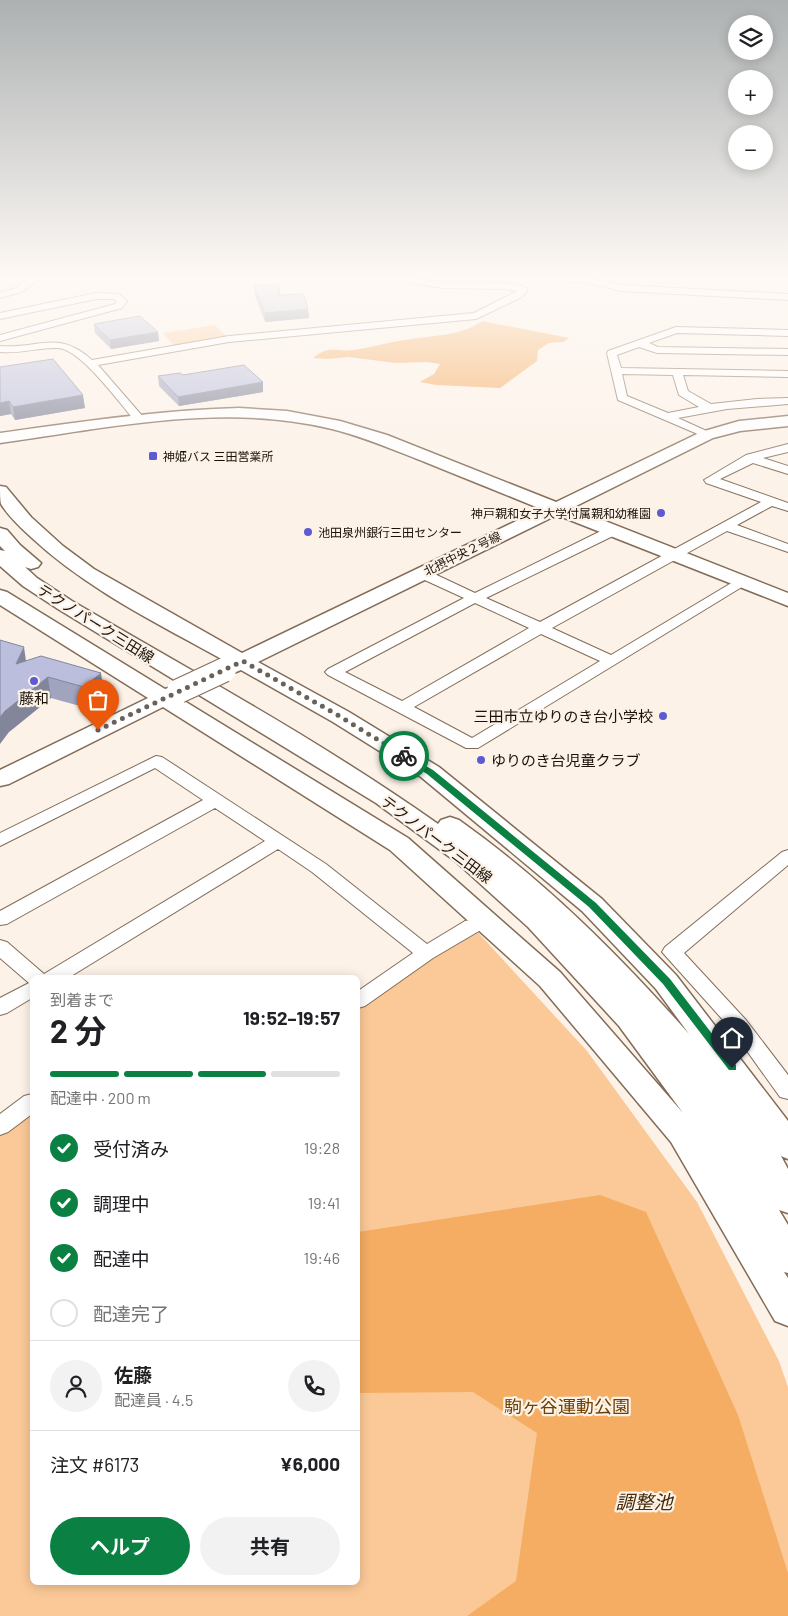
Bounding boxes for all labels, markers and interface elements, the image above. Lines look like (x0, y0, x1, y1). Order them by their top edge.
map controls (728, 15, 773, 170)
button: layers (728, 15, 773, 60)
button: + (728, 70, 773, 115)
button: − (728, 125, 773, 170)
place label: 神姫バス 三田営業所 (163, 449, 273, 463)
marker: 神姫バス 三田営業所 (147, 450, 159, 462)
place label: 神戸親和女子大学付属親和幼稚園 (471, 506, 651, 520)
marker: 神戸親和女子大学付属親和幼稚園 (655, 507, 667, 519)
place label: 池田泉州銀行三田センター (318, 525, 462, 539)
marker: 池田泉州銀行三田センター (302, 526, 314, 538)
street label: 北摂中央２号線 (421, 528, 503, 578)
street label: テクノパーク三田線 (34, 580, 158, 666)
marker: 藤和 (28, 675, 40, 687)
pin (77, 679, 119, 730)
icon: bag (84, 686, 112, 714)
place label: 藤和 (19, 689, 49, 707)
place label: 三田市立ゆりのき台小学校 (473, 707, 653, 725)
marker: 三田市立ゆりのき台小学校 (657, 710, 669, 722)
courier (379, 731, 429, 781)
icon: bike (390, 742, 418, 770)
place label: ゆりのき台児童クラブ (491, 751, 641, 769)
marker: ゆりのき台児童クラブ (475, 754, 487, 766)
street label: テクノパーク三田線 (378, 791, 496, 887)
text: 到着まで (50, 990, 114, 1009)
text: 19:52–19:57 (243, 1006, 340, 1029)
text: 2 分 (50, 1011, 106, 1049)
pin (711, 1017, 753, 1068)
icon: home (718, 1024, 746, 1052)
text: 配達中 · 200 m (50, 1088, 151, 1107)
icon: check (50, 1134, 78, 1162)
text: 受付済み (93, 1137, 169, 1160)
text: 19:28 (304, 1138, 340, 1157)
icon: check (50, 1189, 78, 1217)
text: 調理中 (93, 1192, 150, 1215)
text: 19:41 (308, 1193, 340, 1212)
icon: check (50, 1244, 78, 1272)
text: 配達中 (93, 1247, 150, 1270)
text: 19:46 (304, 1248, 340, 1267)
text: 配達完了 (93, 1302, 169, 1325)
button: person (50, 1360, 102, 1412)
button: phone (288, 1360, 340, 1412)
text: 佐藤 (114, 1363, 152, 1386)
text: 配達員 · 4.5 (114, 1390, 193, 1409)
park label: 駒ヶ谷運動公園 (504, 1395, 630, 1417)
text: ¥6,000 (280, 1452, 340, 1475)
text: 注文 #6173 (50, 1453, 139, 1476)
water label: 調整池 (615, 1490, 674, 1513)
button: ヘルプ (50, 1517, 190, 1575)
button: 共有 (200, 1517, 340, 1575)

